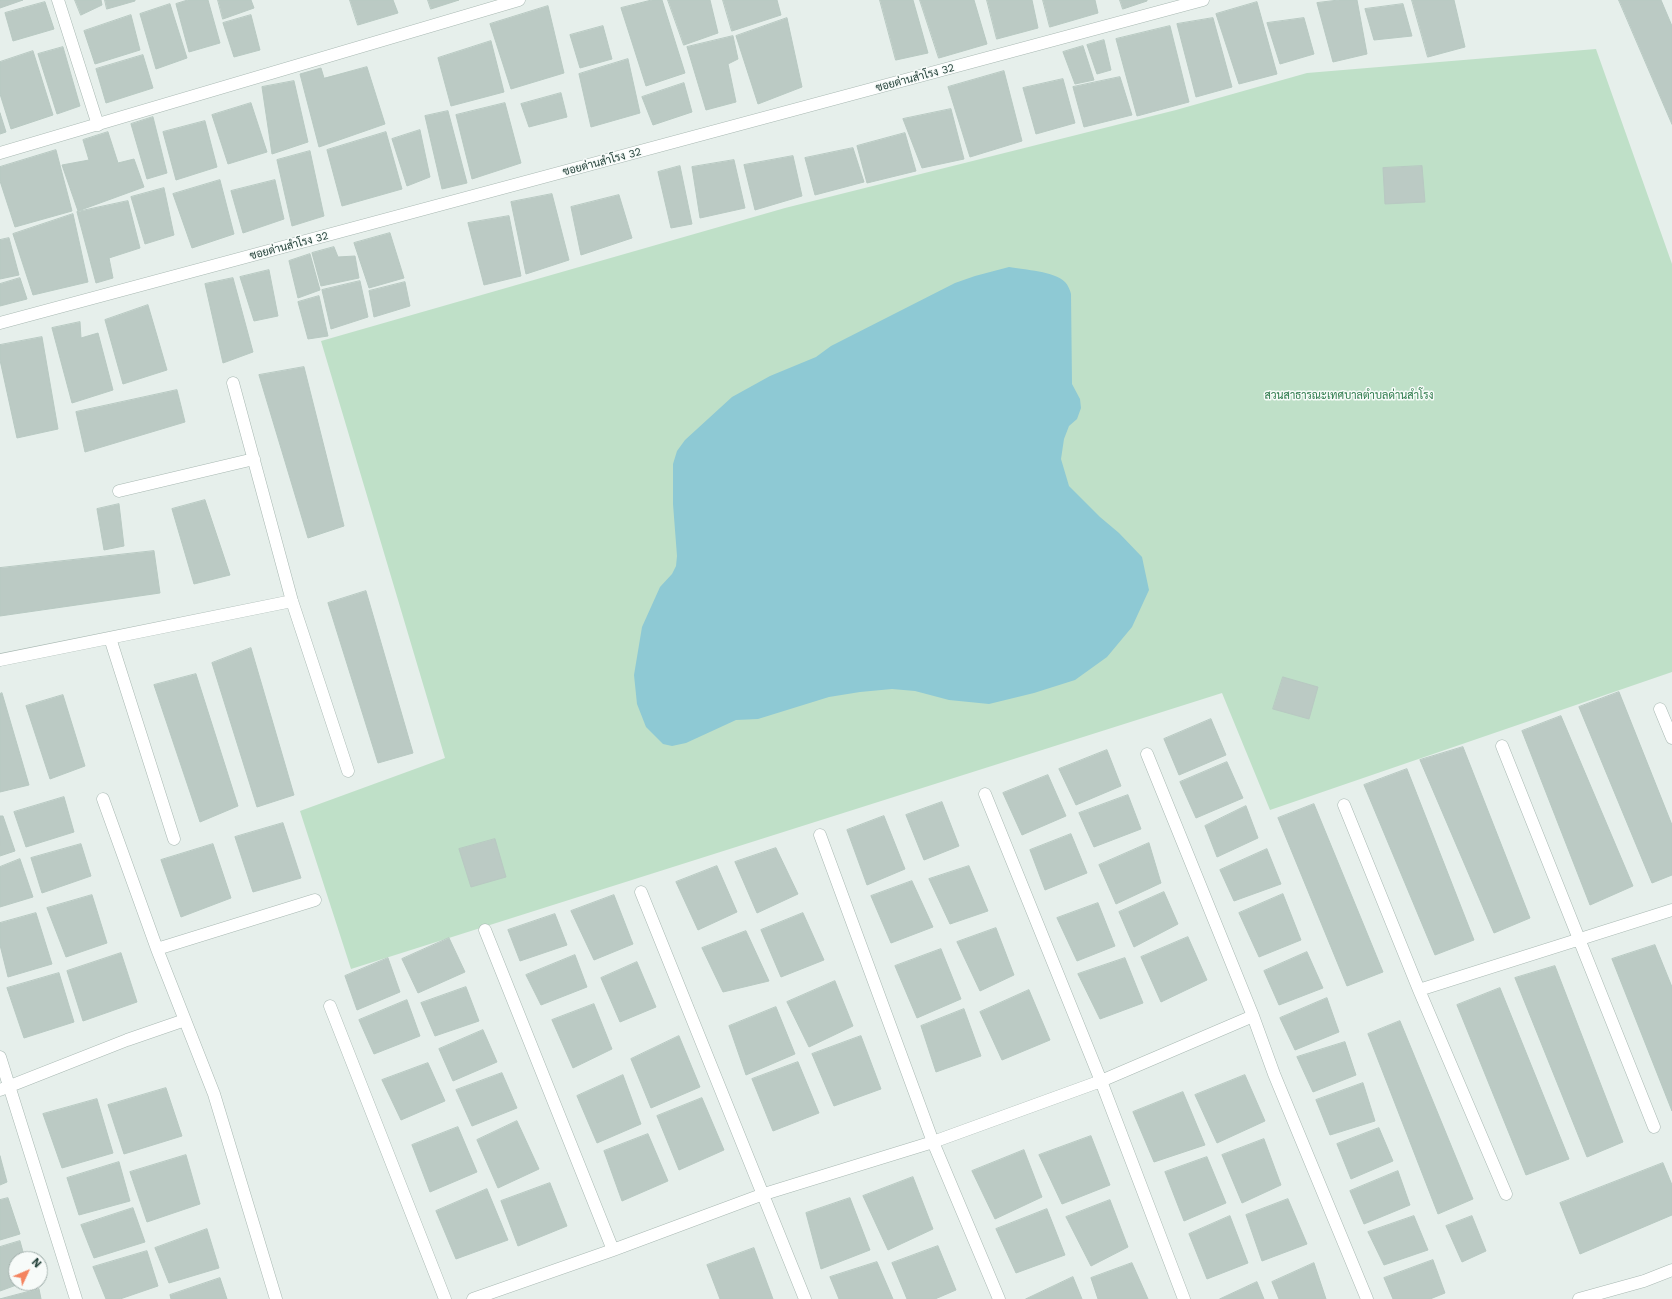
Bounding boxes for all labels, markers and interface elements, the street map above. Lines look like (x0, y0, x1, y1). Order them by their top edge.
street label: ซอยด่านสำโรง 32 (874, 61, 956, 95)
street label: ซอยด่านสำโรง 32 (561, 145, 643, 179)
street label: ซอยด่านสำโรง 32 (248, 229, 330, 263)
park label: สวนสาธารณะเทศบาลตำบลด่านสำโรง (1265, 389, 1433, 403)
north arrow (8, 1251, 48, 1291)
text: N (29, 1256, 44, 1270)

